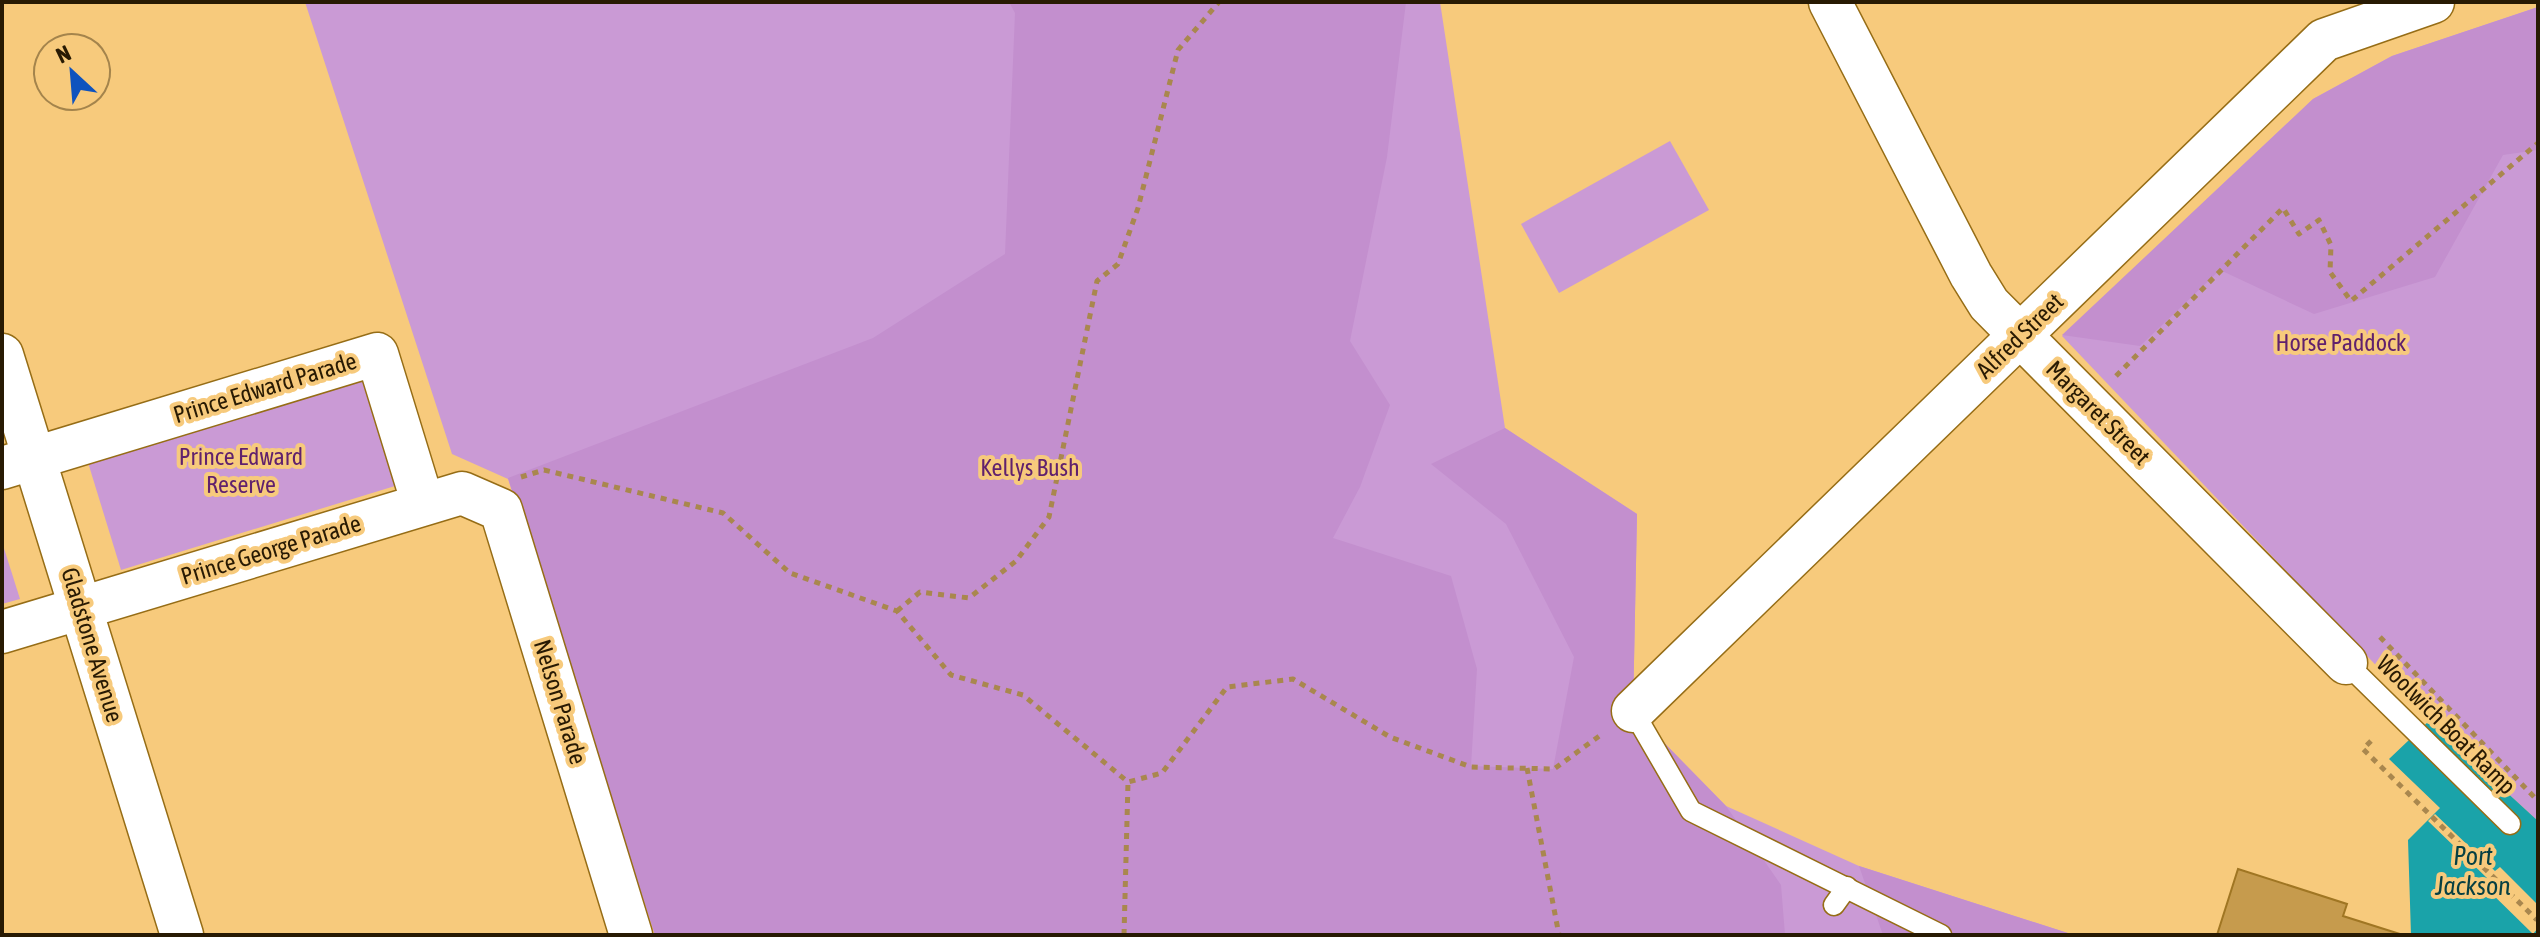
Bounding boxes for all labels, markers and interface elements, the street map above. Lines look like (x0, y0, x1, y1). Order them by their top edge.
north arrow (32, 32, 112, 112)
text: N (52, 39, 75, 69)
street label: Alfred Street (1971, 288, 2069, 384)
park label: Horse Paddock (2276, 329, 2407, 356)
street label: Prince Edward Parade (170, 347, 360, 428)
street label: Margaret Street (2041, 355, 2156, 470)
park label: Prince Edward Reserve (179, 443, 303, 498)
park label: Kellys Bush (980, 454, 1080, 481)
street label: Prince George Parade (178, 509, 364, 590)
street label: Gladstone Avenue (56, 564, 129, 725)
street label: Nelson Parade (529, 636, 592, 767)
street label: Woolwich Boat Ramp (2371, 650, 2521, 800)
water label: Port Jackson (2434, 841, 2511, 901)

